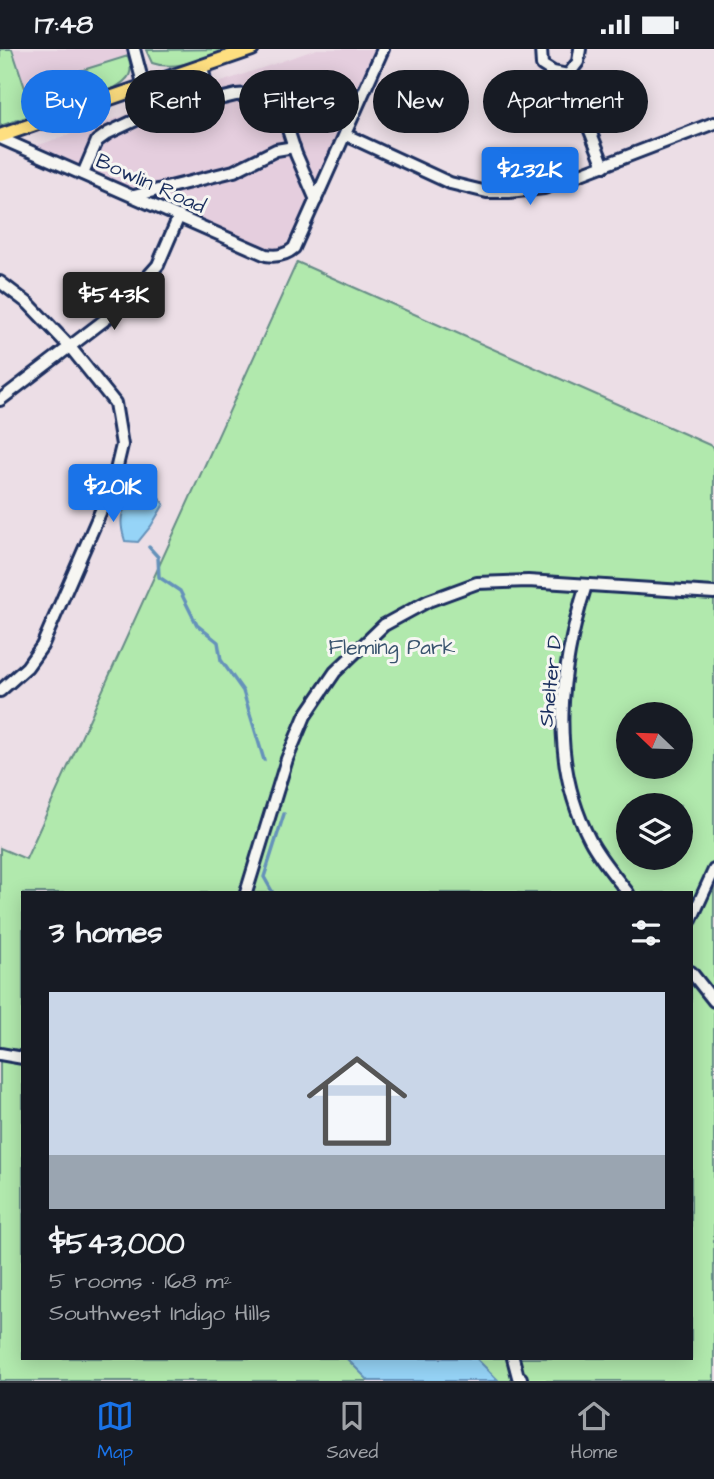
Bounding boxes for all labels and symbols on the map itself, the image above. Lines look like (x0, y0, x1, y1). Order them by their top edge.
street label: Bowlin Road (91, 146, 211, 221)
pin: $232K (481, 148, 579, 207)
pin: $543K (65, 273, 163, 332)
pin: $201K (64, 465, 162, 524)
park label: Fleming Park (328, 633, 456, 664)
street label: Shelter D (531, 633, 570, 728)
north arrow (616, 702, 693, 779)

